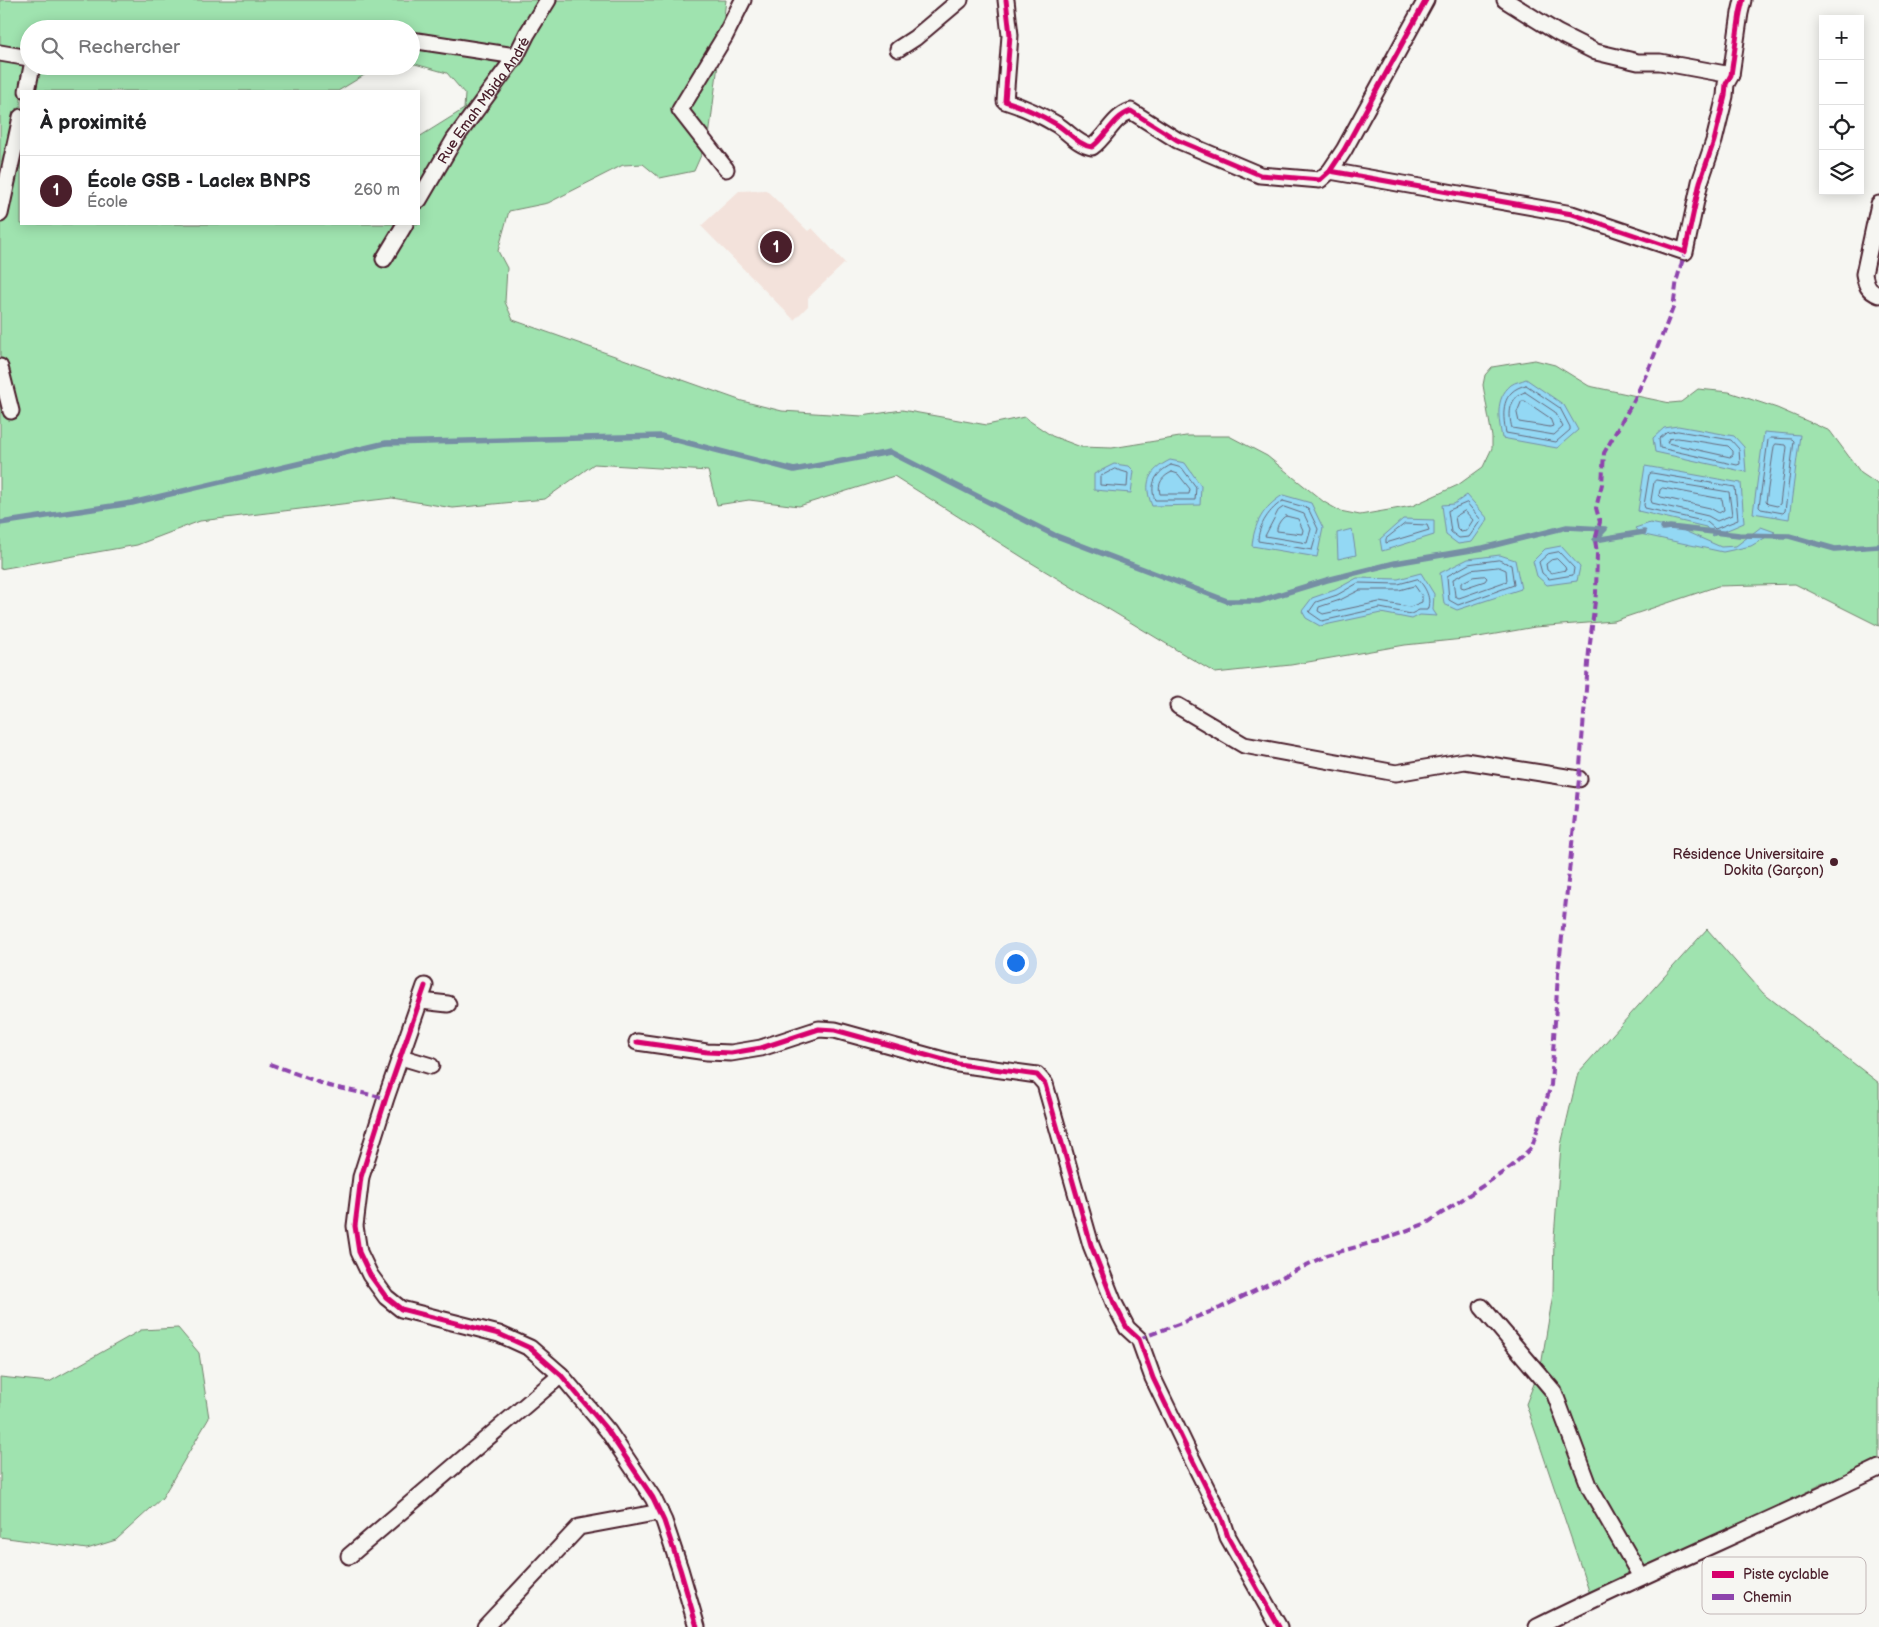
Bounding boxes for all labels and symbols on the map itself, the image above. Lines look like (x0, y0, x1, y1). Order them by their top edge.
street label: Rue Emah Mbida André (434, 34, 534, 167)
pin: 1 (760, 228, 792, 266)
place label: Résidence Universitaire Dokita (Garçon) (1672, 846, 1824, 879)
marker: Résidence Universitaire Dokita (Garçon) (1828, 856, 1840, 868)
your location (1003, 950, 1029, 976)
legend (1702, 1557, 1866, 1614)
text: Piste cyclable (1743, 1566, 1829, 1583)
text: Chemin (1743, 1589, 1792, 1606)

